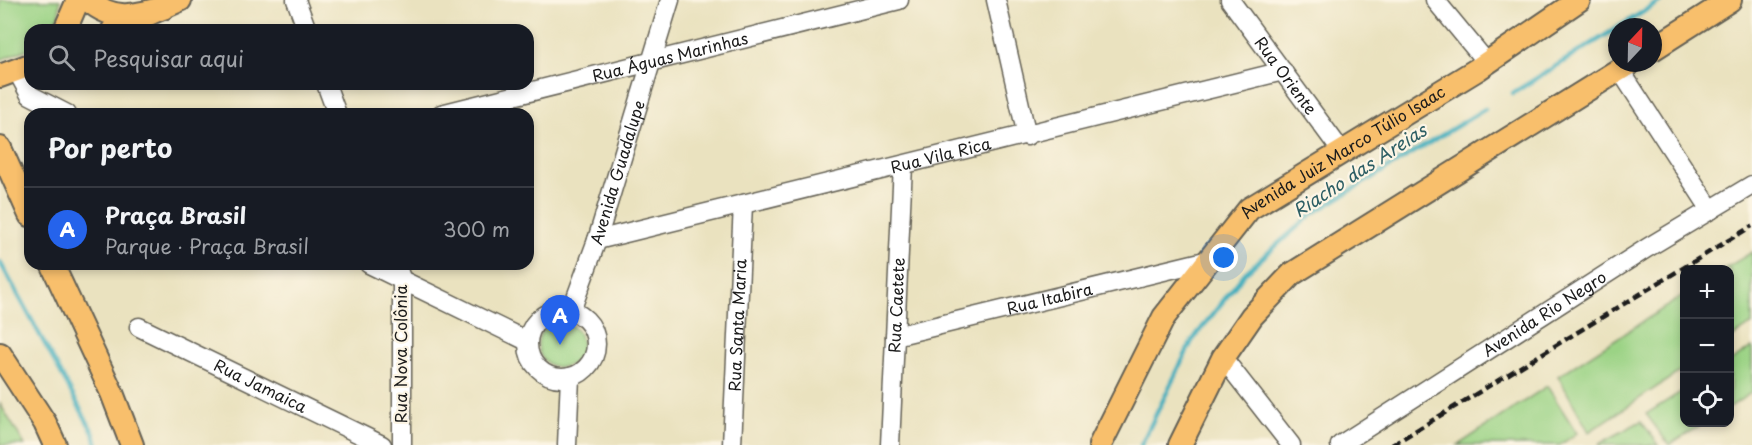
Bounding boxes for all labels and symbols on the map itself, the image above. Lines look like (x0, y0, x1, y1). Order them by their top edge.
north arrow (1608, 18, 1662, 72)
street label: Rua Águas Marinhas (589, 25, 750, 87)
street label: Rua Oriente (1250, 31, 1324, 119)
street label: Avenida Juiz Marco Túlio Isaac (1233, 79, 1449, 223)
street label: Avenida Guadalupe (583, 97, 650, 247)
water label: Riacho das Areias (1287, 115, 1433, 223)
street label: Rua Vila Rica (888, 130, 993, 178)
your location (1209, 243, 1238, 272)
street label: Rua Caetete (881, 257, 910, 353)
street label: Rua Santa Maria (721, 258, 751, 392)
street label: Avenida Rio Negro (1477, 264, 1611, 362)
street label: Rua Itabira (1004, 276, 1095, 320)
street label: Rua Nova Colônia (388, 285, 412, 423)
pin: A (540, 296, 580, 345)
street label: Rua Jamaica (210, 352, 311, 418)

